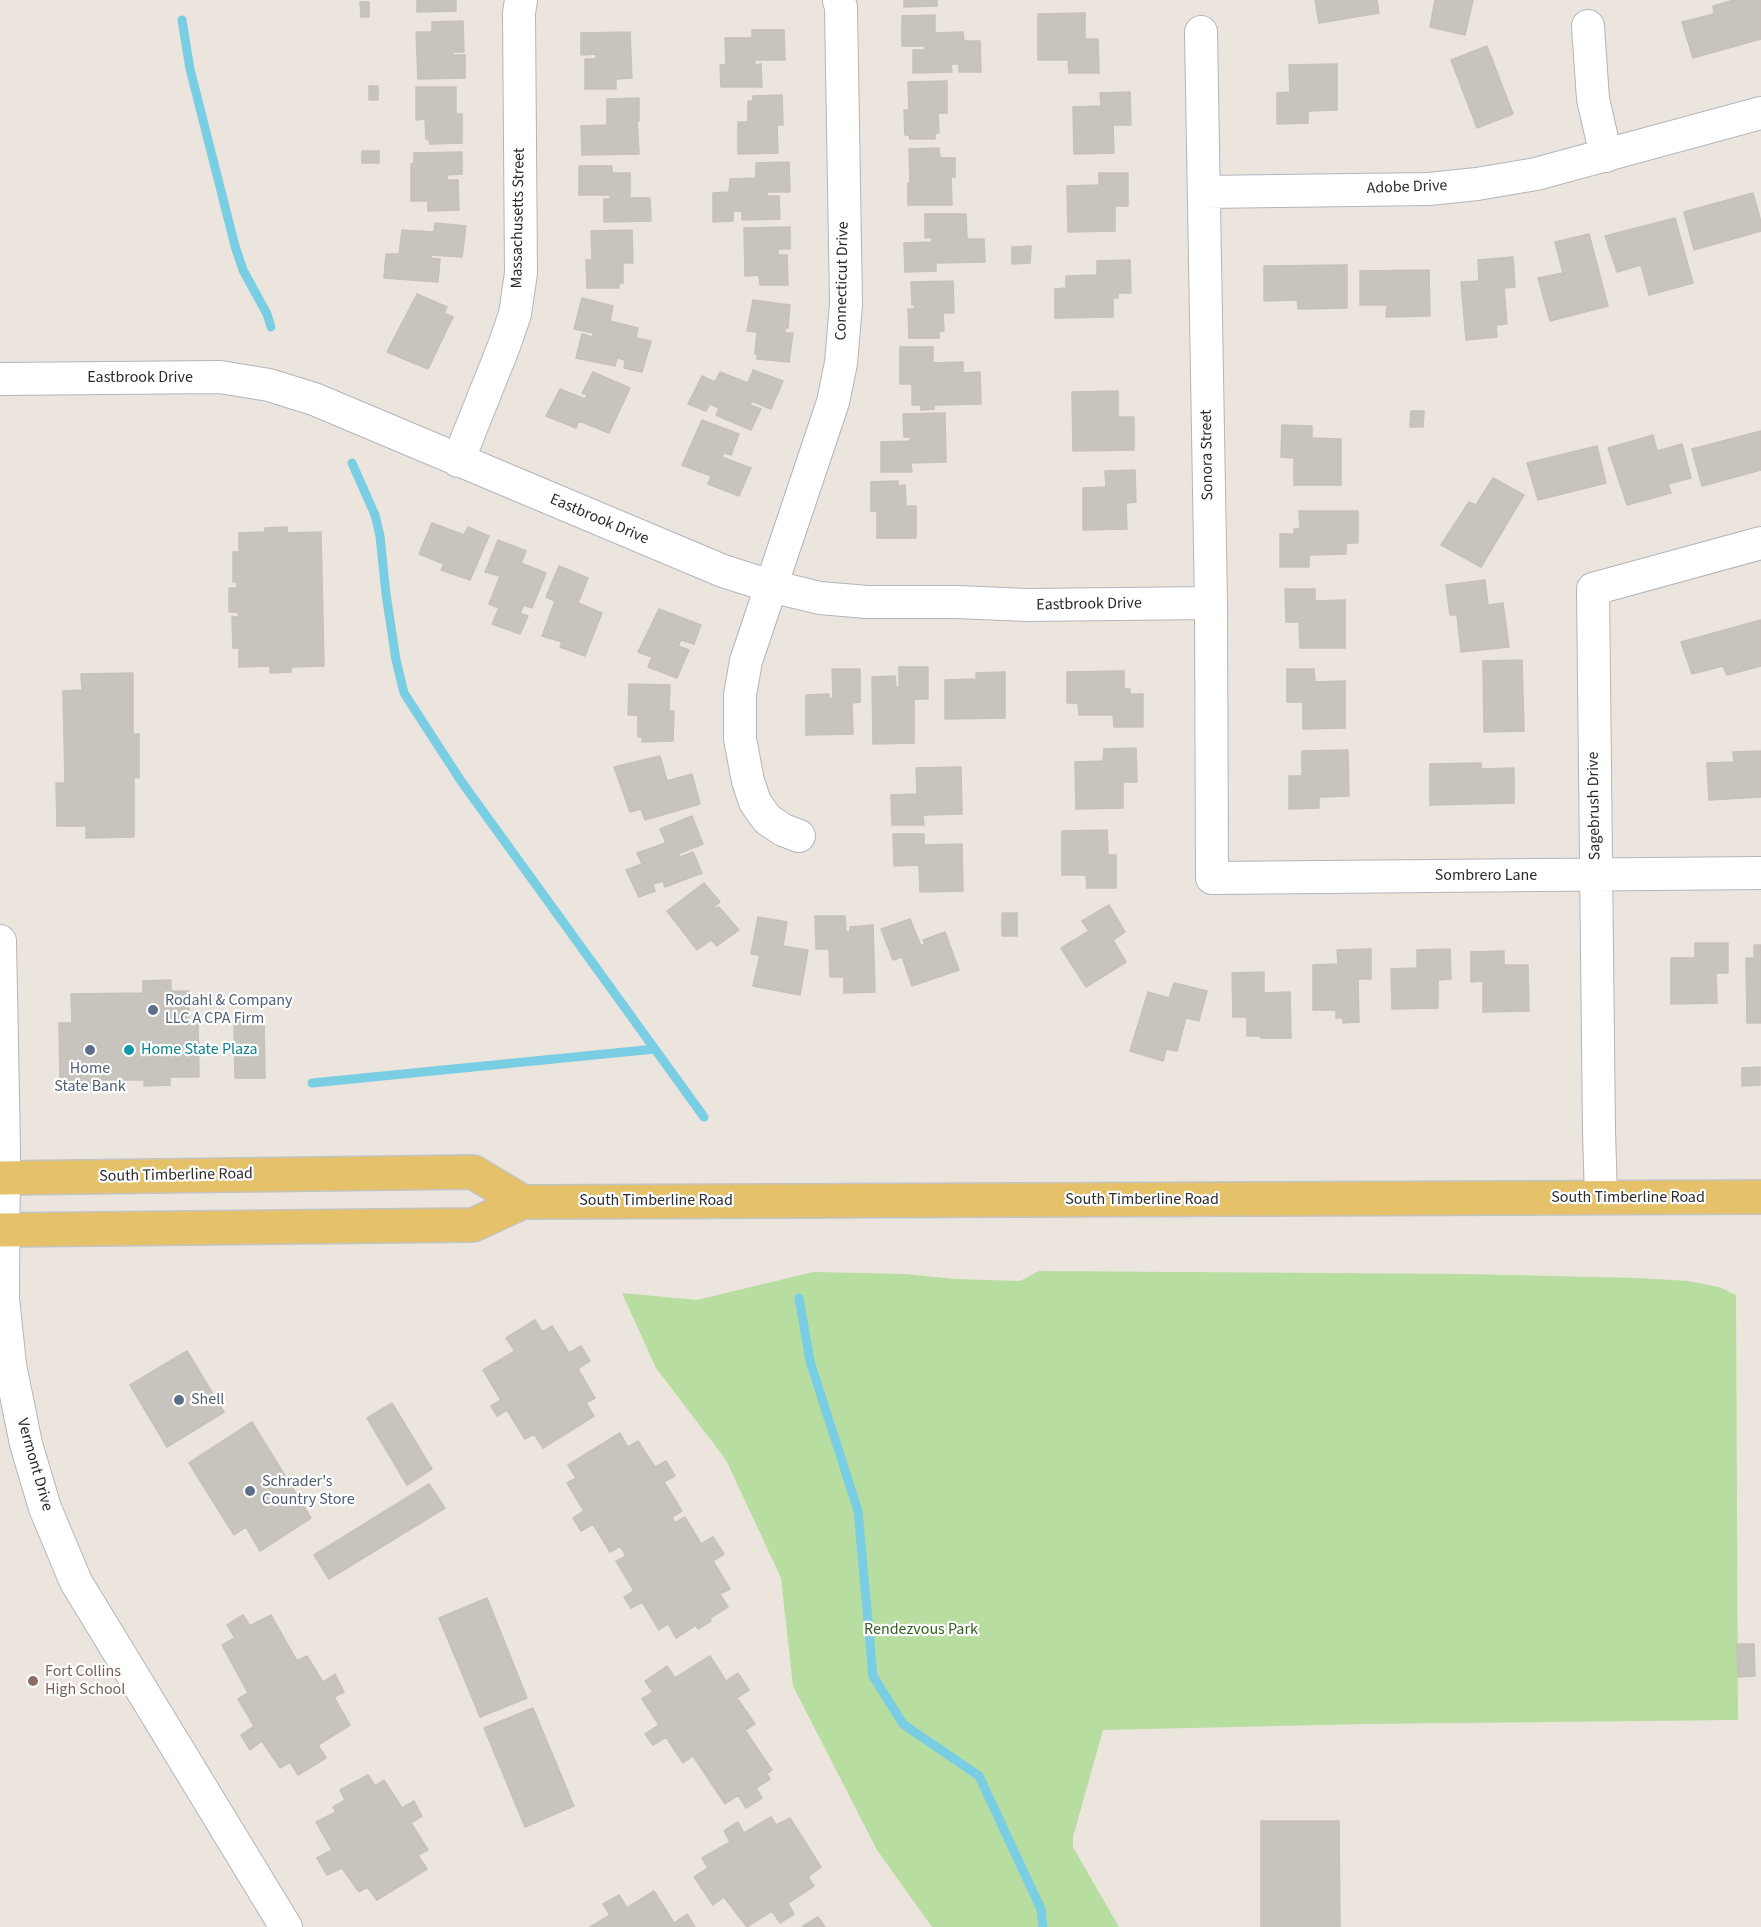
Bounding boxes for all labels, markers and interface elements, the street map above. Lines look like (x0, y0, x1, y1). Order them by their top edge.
street label: Massachusetts Street (508, 148, 530, 288)
street label: Adobe Drive (1366, 177, 1448, 199)
street label: Connecticut Drive (832, 221, 854, 341)
street label: Eastbrook Drive (87, 368, 193, 388)
street label: Sonora Street (1198, 409, 1218, 501)
street label: Eastbrook Drive (547, 491, 651, 549)
street label: Eastbrook Drive (1036, 594, 1142, 616)
street label: Sagebrush Drive (1584, 751, 1606, 861)
street label: Sombrero Lane (1435, 866, 1537, 886)
place label: Rodahl & Company LLC A CPA Firm (165, 991, 293, 1029)
marker: Rodahl & Company LLC A CPA Firm (146, 1003, 160, 1017)
place label: Home State Plaza (141, 1040, 258, 1060)
marker: Home State Bank (83, 1043, 97, 1057)
marker: Home State Plaza (122, 1043, 136, 1057)
place label: Home State Bank (54, 1059, 126, 1097)
street label: South Timberline Road (99, 1165, 253, 1187)
street label: South Timberline Road (1551, 1188, 1705, 1208)
street label: South Timberline Road (1065, 1190, 1219, 1210)
street label: South Timberline Road (579, 1191, 733, 1211)
place label: Shell (191, 1390, 224, 1410)
marker: Shell (172, 1393, 186, 1407)
street label: Vermont Drive (12, 1416, 56, 1514)
place label: Schrader's Country Store (262, 1472, 355, 1510)
marker: Schrader's Country Store (243, 1484, 257, 1498)
park label: Rendezvous Park (864, 1620, 978, 1640)
place label: Fort Collins High School (45, 1662, 125, 1700)
marker: Fort Collins High School (26, 1674, 40, 1688)

